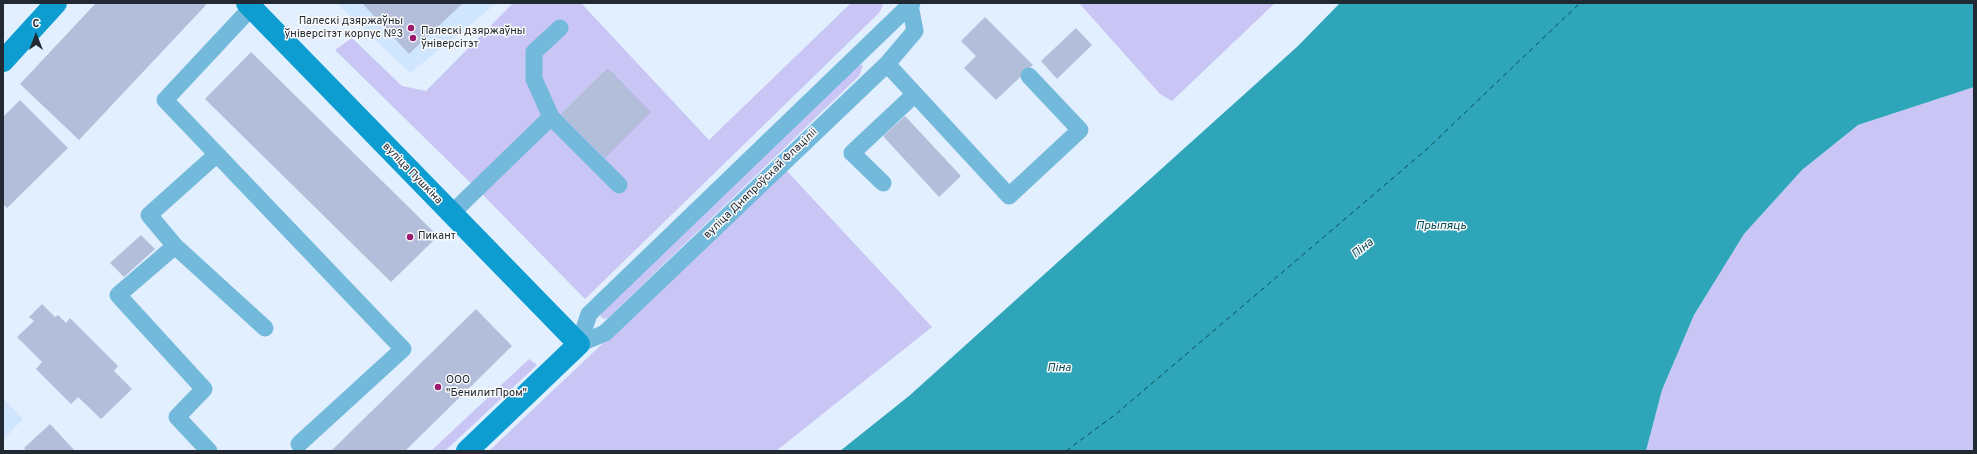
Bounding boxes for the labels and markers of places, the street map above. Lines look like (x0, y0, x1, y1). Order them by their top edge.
place label: Палескі дзяржаўны ўніверсітэт корпус №3 (285, 15, 403, 41)
marker: Палескі дзяржаўны ўніверсітэт корпус №3 (406, 23, 416, 33)
place label: Палескі дзяржаўны ўніверсітэт (421, 25, 525, 51)
marker: Палескі дзяржаўны ўніверсітэт (408, 33, 418, 43)
place label: Пикант (418, 230, 456, 244)
marker: Пикант (405, 232, 415, 242)
place label: ООО "БенилитПром" (446, 374, 527, 400)
marker: ООО "БенилитПром" (433, 382, 443, 392)

